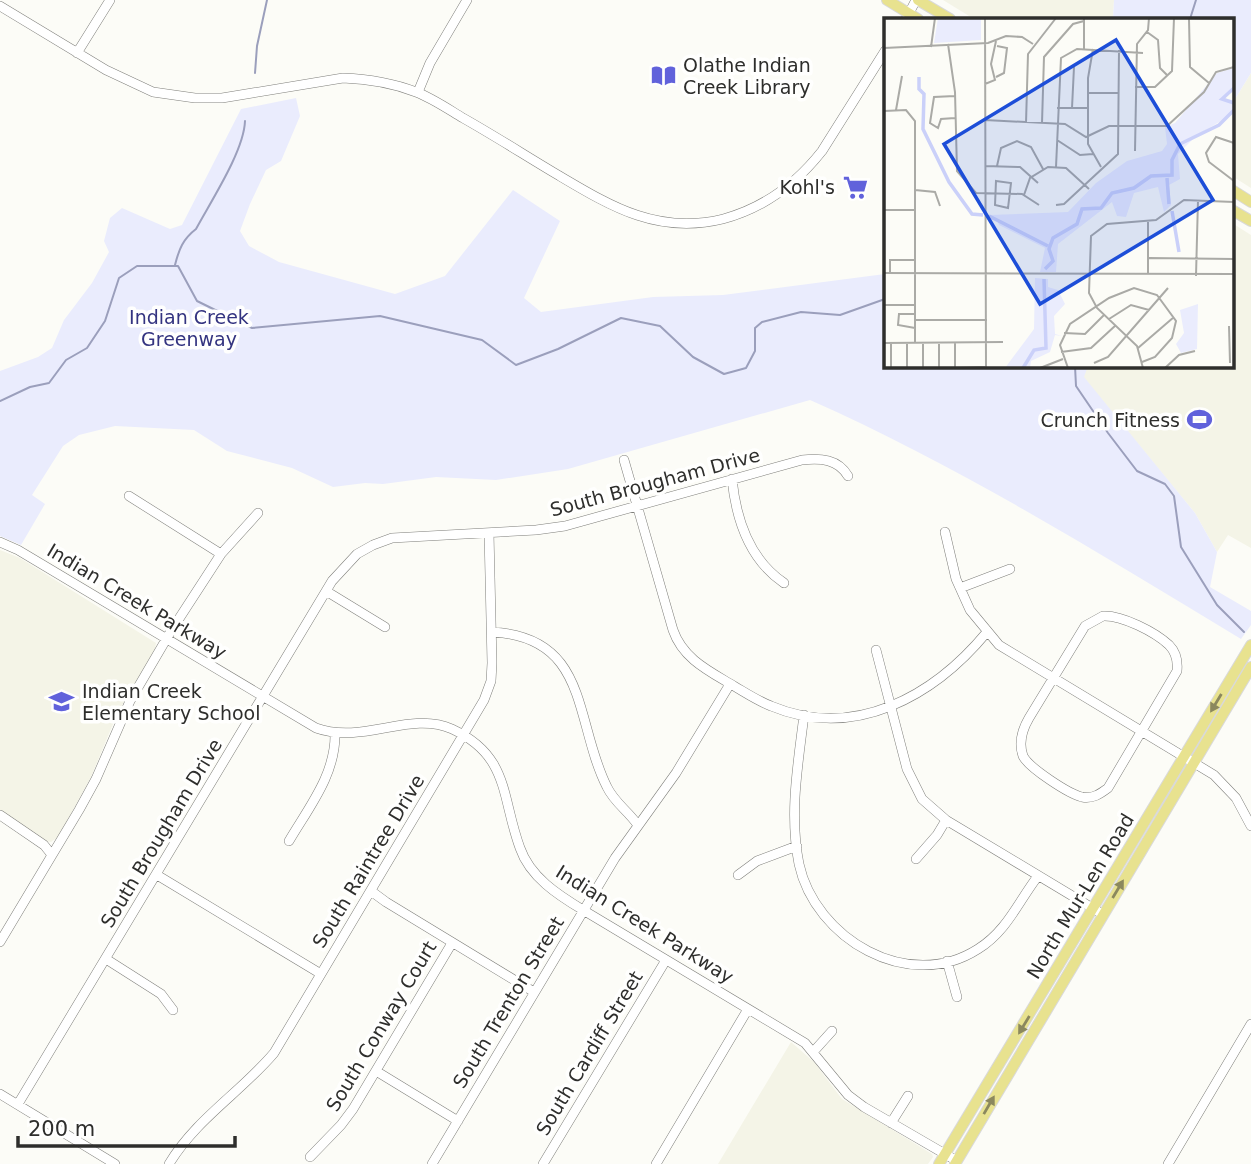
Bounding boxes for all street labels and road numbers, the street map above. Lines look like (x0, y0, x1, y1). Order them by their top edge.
street label: South Brougham Drive (548, 443, 762, 521)
street label: Indian Creek Parkway (43, 539, 231, 663)
street label: South Brougham Drive (96, 735, 226, 931)
street label: South Raintree Drive (308, 771, 428, 951)
street label: North Mur-Len Road (1022, 809, 1138, 983)
street label: Indian Creek Parkway (552, 860, 738, 988)
street label: South Trenton Street (448, 912, 568, 1092)
street label: South Conway Court (321, 937, 441, 1115)
street label: South Cardiff Street (531, 967, 647, 1139)

